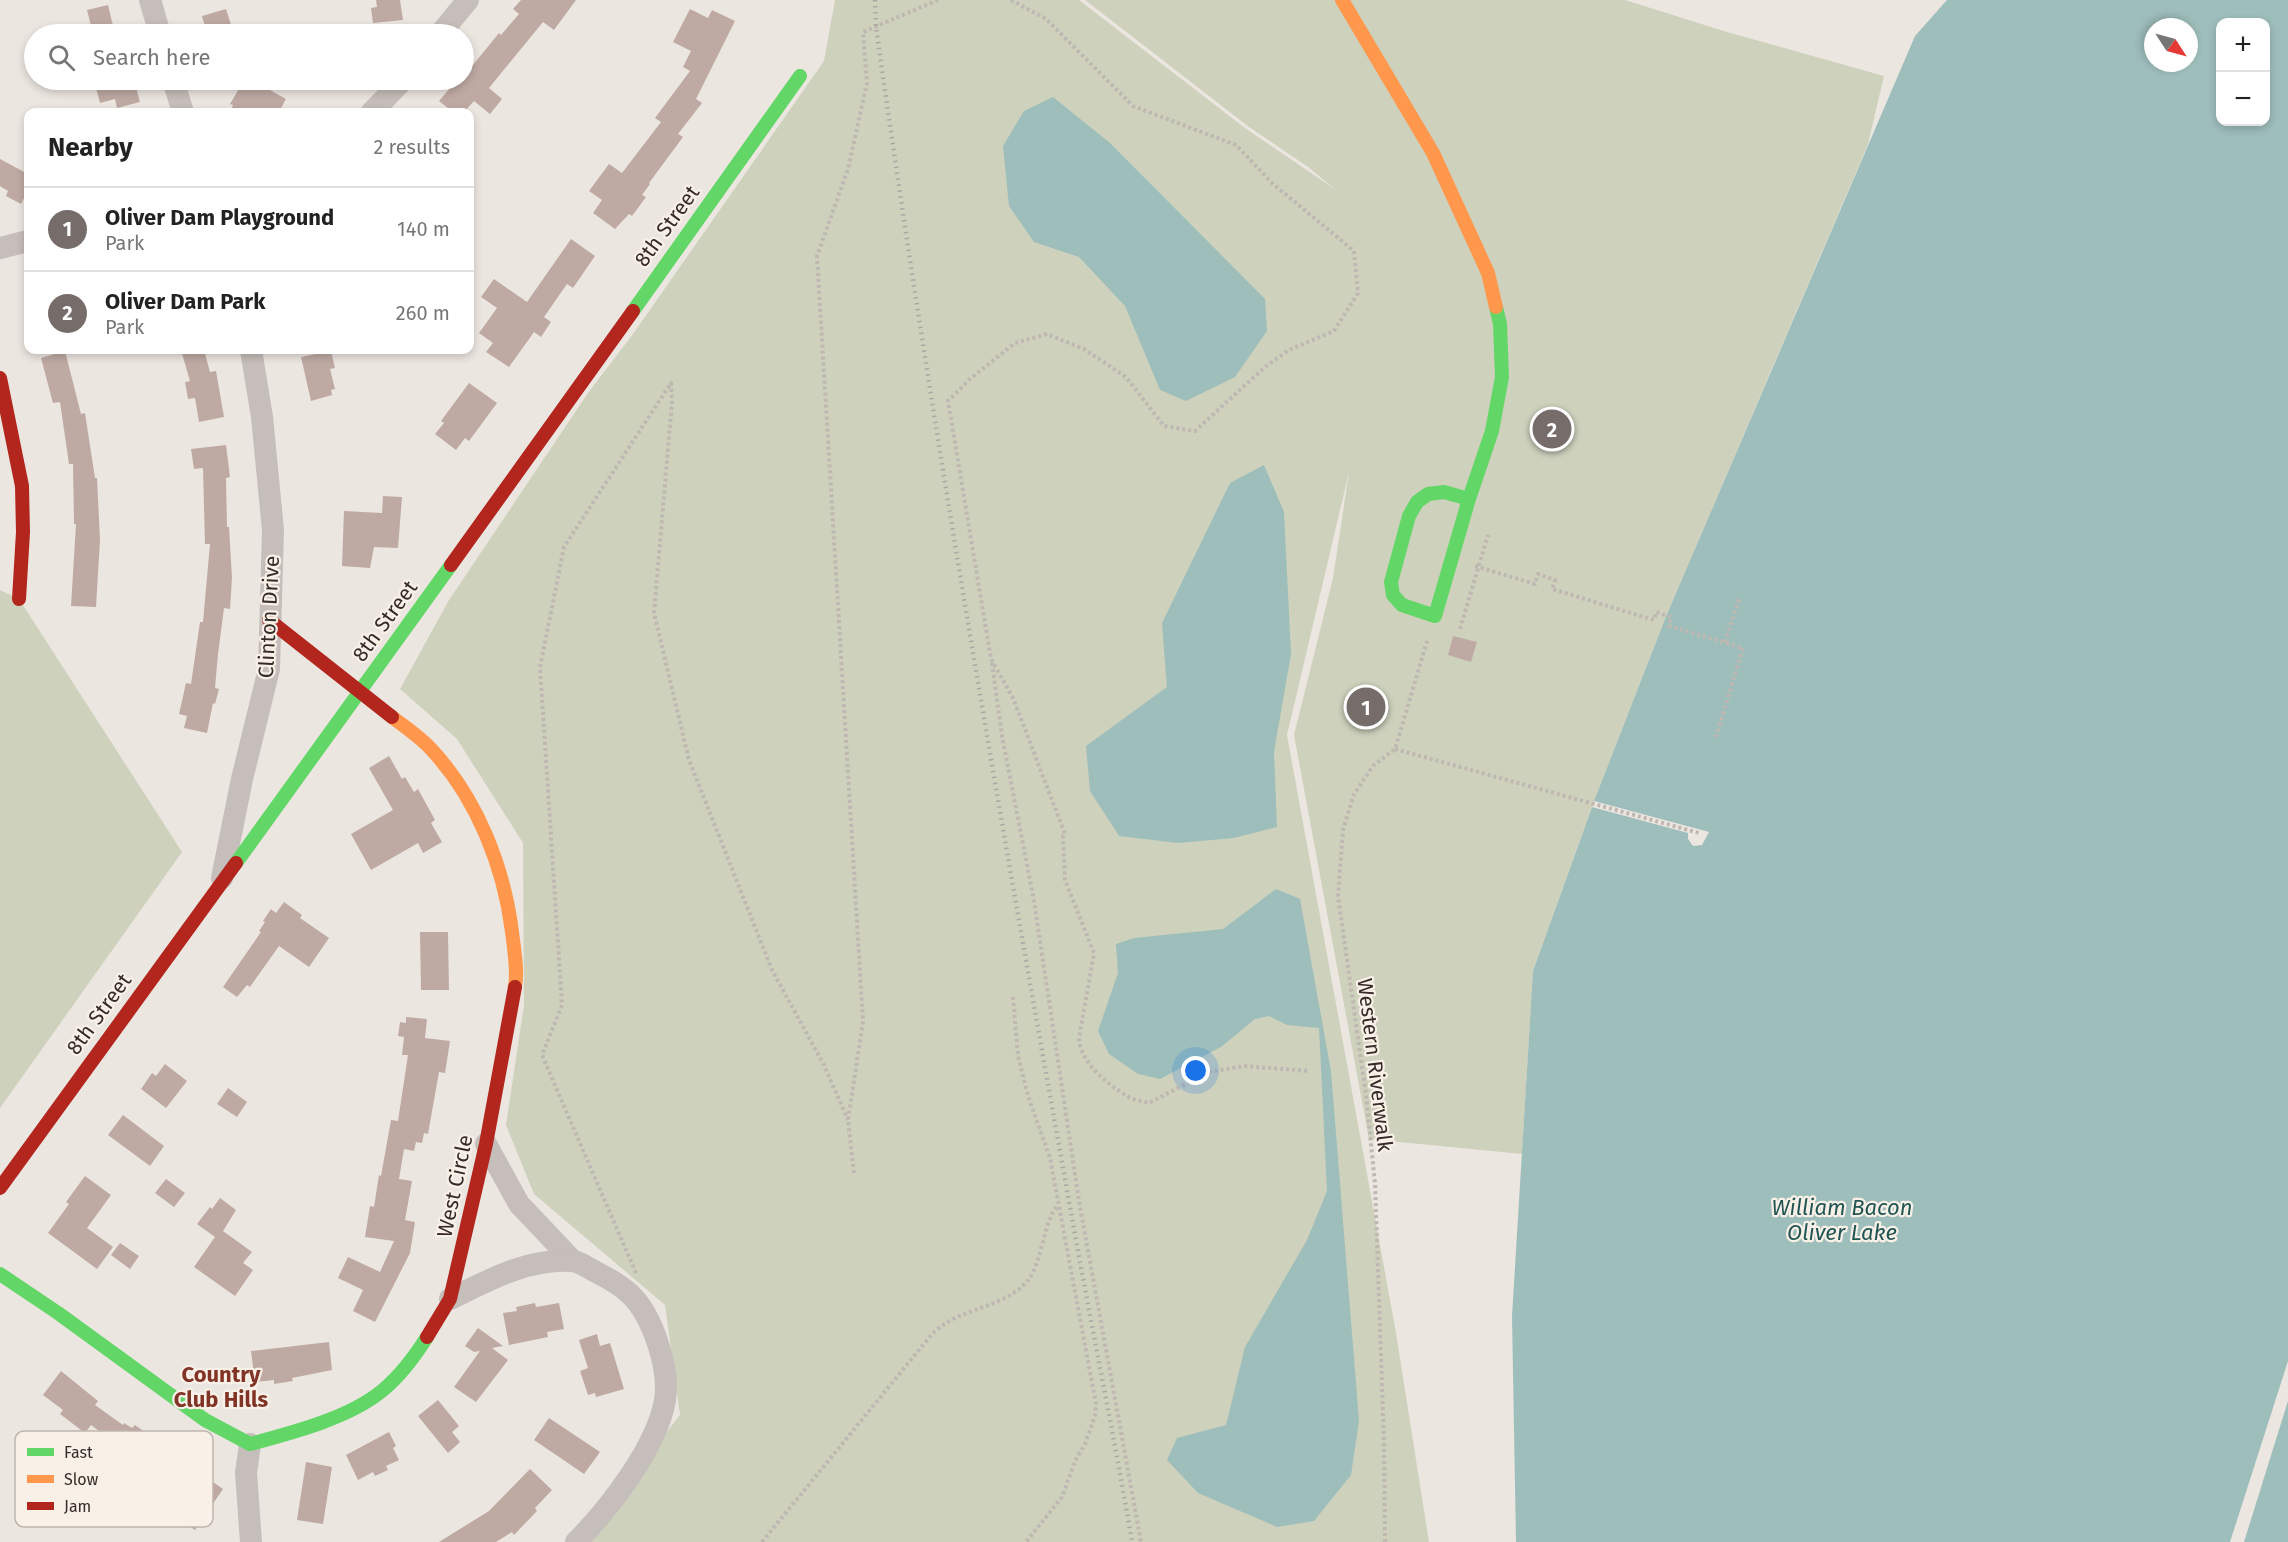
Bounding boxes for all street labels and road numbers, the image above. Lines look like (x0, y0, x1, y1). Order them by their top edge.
street label: 8th Street (629, 180, 705, 272)
street label: Clinton Drive (253, 555, 285, 679)
street label: 8th Street (347, 575, 423, 667)
street label: 8th Street (61, 968, 137, 1060)
street label: Western Riverwalk (1351, 977, 1399, 1153)
street label: West Circle (431, 1132, 479, 1240)

